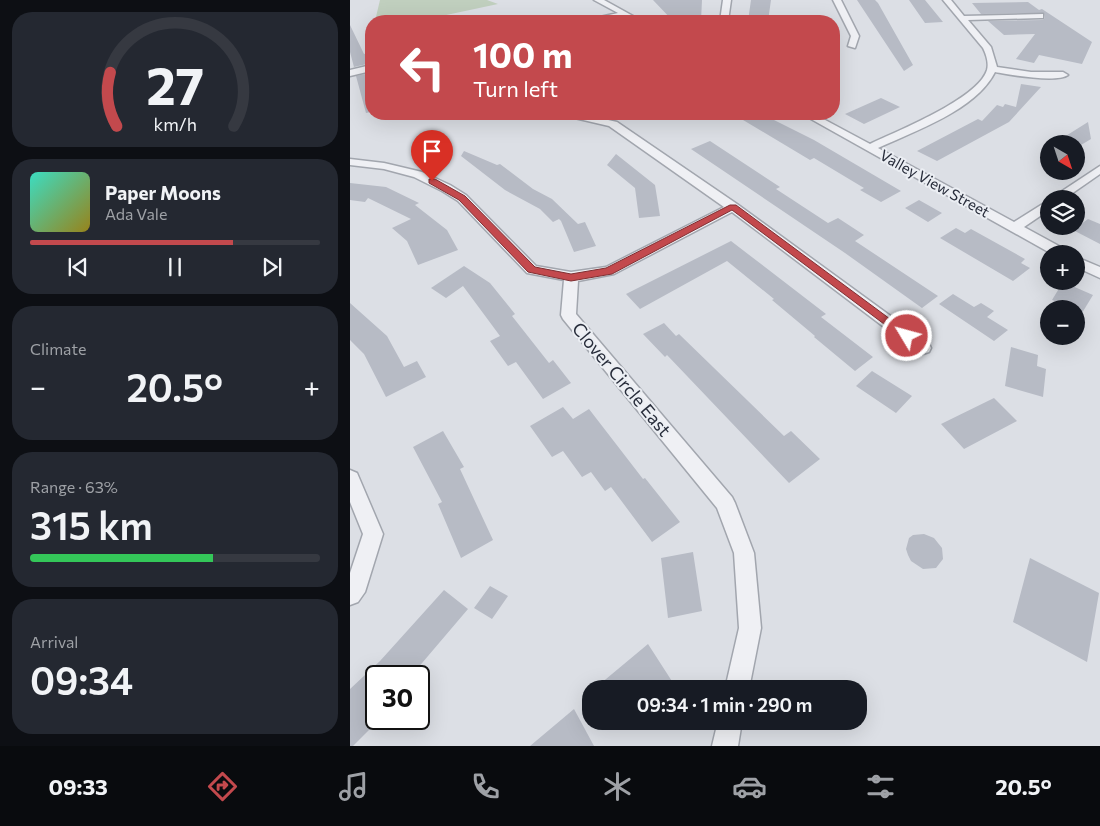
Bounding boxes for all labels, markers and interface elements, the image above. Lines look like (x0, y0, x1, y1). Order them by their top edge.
text: 100 m (473, 32, 573, 75)
icon: left (390, 35, 455, 100)
text: 27 (146, 52, 204, 116)
text: Turn left (473, 75, 558, 102)
text: km/h (153, 113, 197, 135)
pin (411, 130, 453, 181)
north arrow (1040, 135, 1085, 180)
map controls (1040, 135, 1085, 345)
icon: arrive (418, 137, 446, 165)
street label: Valley View Street (877, 145, 993, 221)
text: Paper Moons (105, 181, 221, 204)
button: layers (1040, 190, 1085, 235)
text: Ada Vale (105, 204, 167, 223)
button: + (1040, 245, 1085, 290)
icon: previous (64, 253, 92, 281)
icon: pause (161, 253, 189, 281)
icon: next (258, 253, 286, 281)
button: − (1040, 300, 1085, 345)
position arrow (880, 309, 932, 361)
street label: Clover Circle East (568, 317, 676, 441)
text: Climate (30, 339, 86, 358)
text: 20.5° (127, 363, 223, 410)
text: − (30, 369, 46, 403)
text: + (304, 369, 320, 403)
text: Range · 63% (30, 477, 118, 496)
text: 315 km (30, 501, 153, 548)
text: Arrival (30, 632, 78, 651)
text: 09:34 (30, 656, 133, 703)
speed limit sign: 30 (365, 665, 430, 730)
text: 09:34 · 1 min · 290 m (637, 693, 812, 716)
icon: directions (205, 769, 240, 804)
icon: music (336, 769, 371, 804)
icon: phone (468, 769, 503, 804)
icon: climate (600, 769, 635, 804)
icon: car (732, 769, 767, 804)
icon: filters (863, 769, 898, 804)
text: 09:33 (48, 773, 108, 800)
text: 20.5° (995, 773, 1052, 800)

